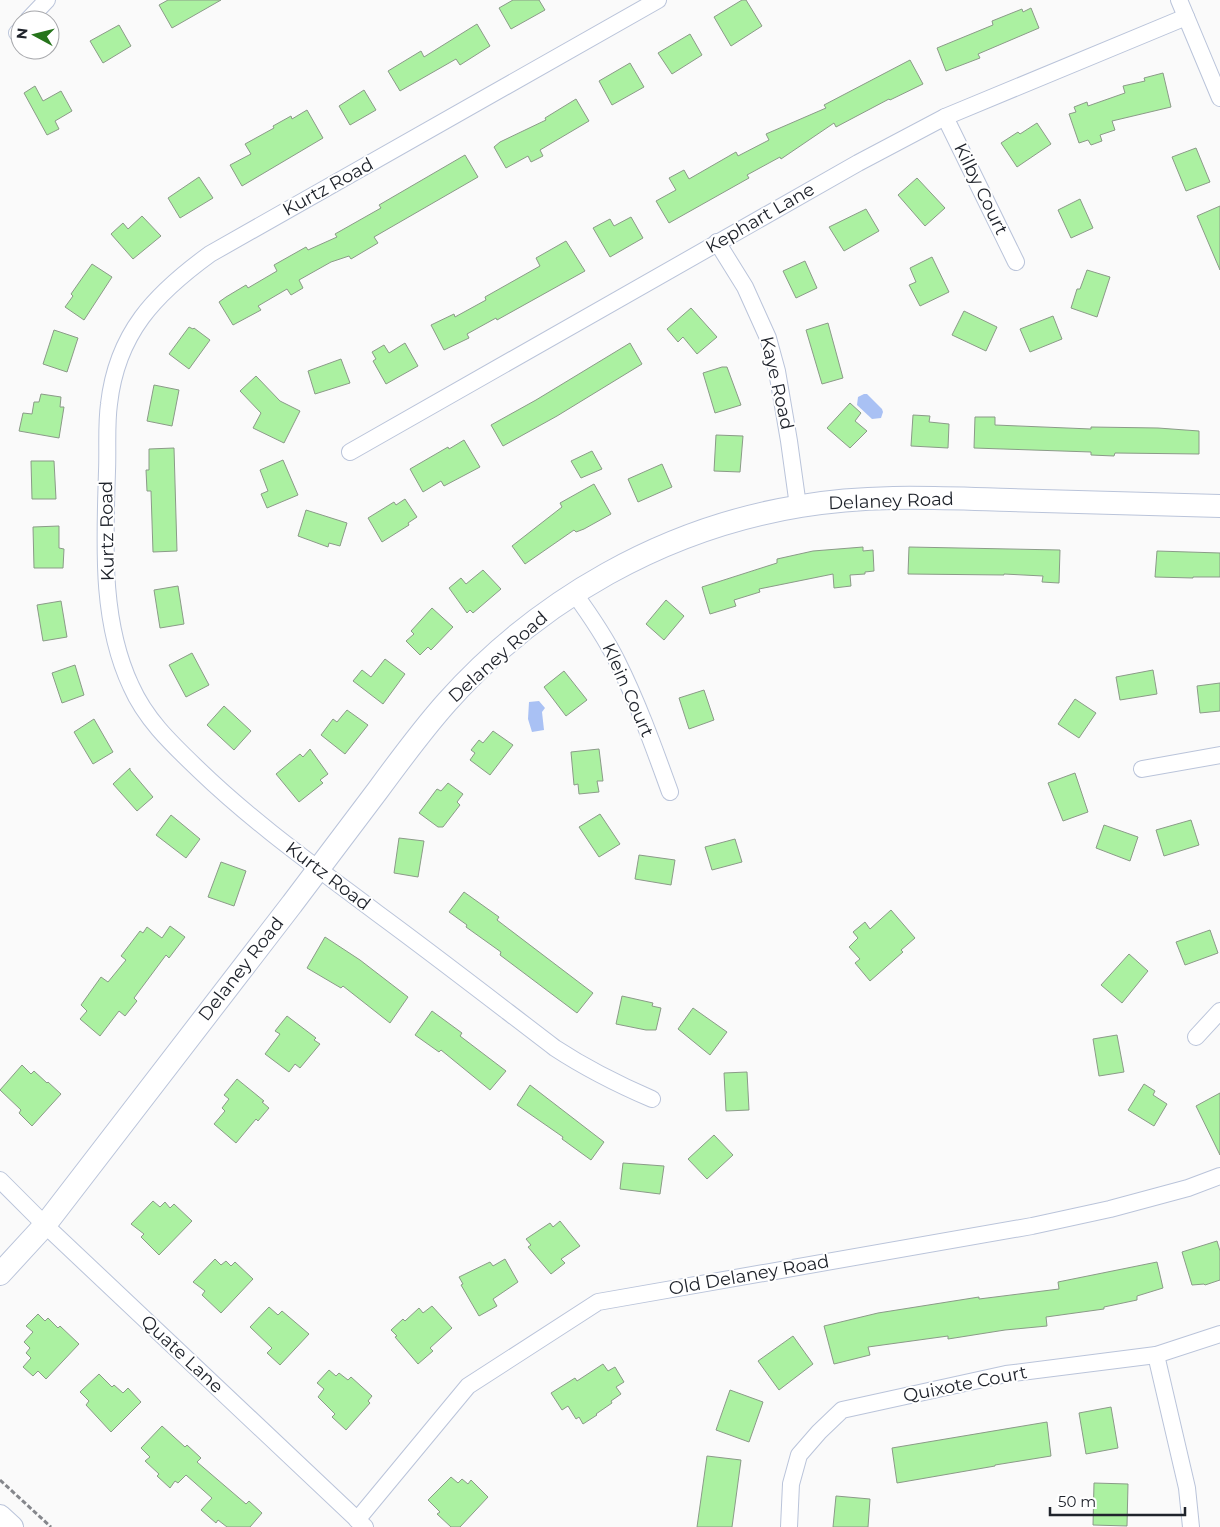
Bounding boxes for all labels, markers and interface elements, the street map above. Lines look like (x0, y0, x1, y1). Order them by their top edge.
north arrow (10, 10, 60, 60)
text: N (12, 27, 32, 40)
street label: Kilby Court (949, 139, 1013, 239)
street label: Kurtz Road (279, 153, 377, 221)
street label: Kephart Lane (702, 178, 818, 258)
street label: Kaye Road (756, 334, 798, 432)
street label: Kurtz Road (95, 481, 119, 581)
street label: Delaney Road (828, 488, 954, 514)
street label: Delaney Road (444, 607, 552, 707)
street label: Klein Court (597, 639, 659, 741)
street label: Kurtz Road (281, 837, 375, 915)
street label: Delaney Road (194, 913, 288, 1025)
street label: Old Delaney Road (667, 1250, 831, 1300)
street label: Quate Lane (136, 1310, 228, 1398)
street label: Quixote Court (901, 1361, 1029, 1407)
scale bar (1050, 1484, 1185, 1516)
text: 50 m (1058, 1492, 1096, 1511)

